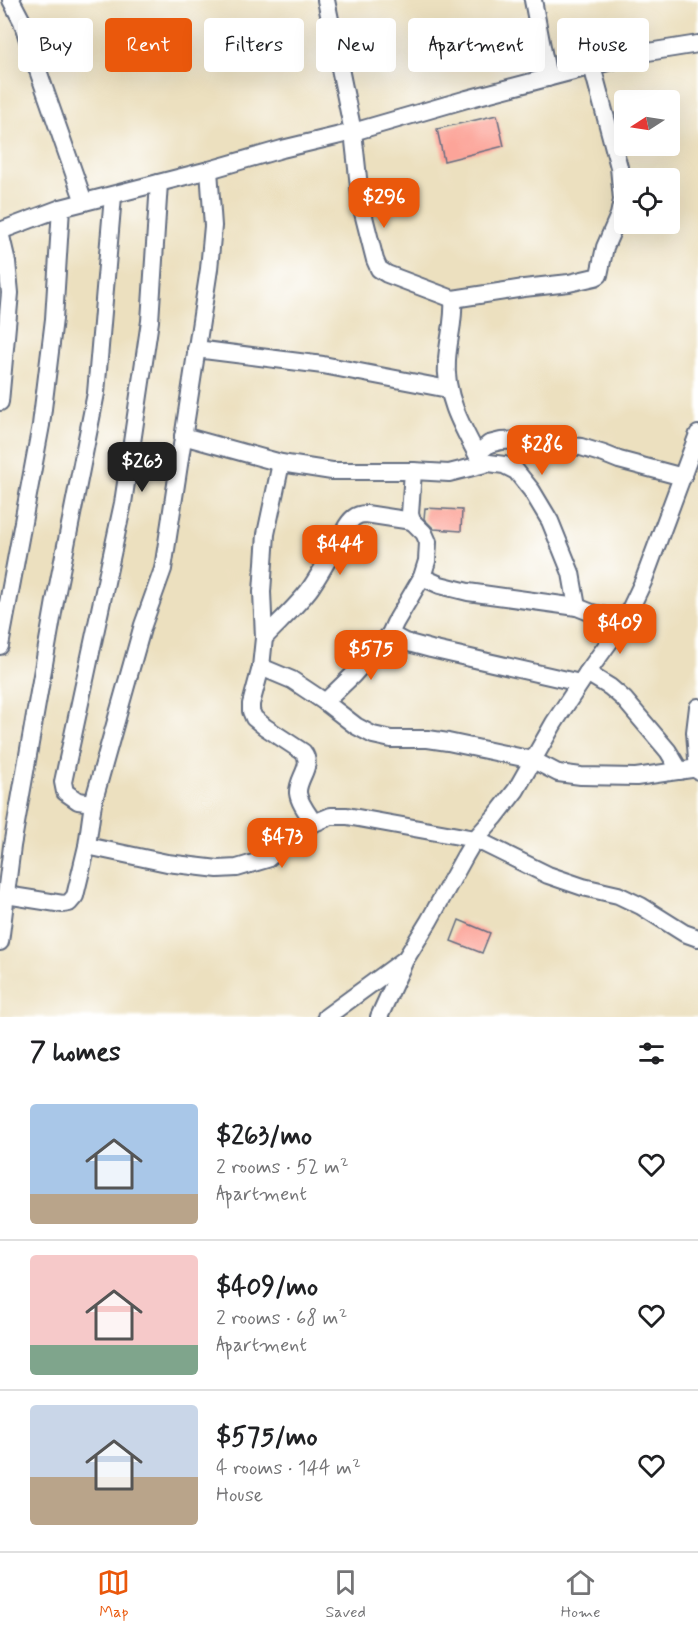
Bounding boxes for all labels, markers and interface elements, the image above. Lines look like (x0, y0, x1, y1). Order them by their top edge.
chip: Buy (18, 18, 93, 72)
chip: Rent (105, 18, 192, 72)
chip: Filters (204, 18, 304, 72)
chip: New (316, 18, 396, 72)
chip: Apartment (408, 18, 545, 72)
chip: House (557, 18, 649, 72)
north arrow (614, 90, 680, 156)
map controls (614, 90, 680, 234)
button: locate (614, 168, 680, 234)
pin: $296 (348, 178, 420, 229)
text: $296 (363, 184, 405, 211)
pin: $286 (506, 425, 578, 476)
text: $286 (521, 431, 563, 458)
pin: $263 (106, 442, 178, 493)
text: $263 (122, 448, 162, 475)
pin: $444 (304, 525, 376, 576)
text: $444 (316, 531, 364, 558)
pin: $409 (584, 604, 656, 655)
text: $409 (597, 610, 643, 637)
pin: $575 (335, 630, 407, 681)
text: $575 (349, 636, 393, 663)
pin: $473 (246, 818, 318, 869)
text: $473 (261, 824, 303, 851)
text: 7 homes (30, 1036, 121, 1070)
icon: filters (635, 1037, 668, 1070)
text: $263/mo (216, 1120, 312, 1154)
icon: home (78, 1128, 150, 1200)
icon: heart (635, 1148, 668, 1181)
text: 2 rooms · 52 m² (216, 1154, 349, 1181)
text: Apartment (216, 1181, 307, 1208)
text: $409/mo (216, 1271, 318, 1305)
icon: home (78, 1279, 150, 1351)
icon: heart (635, 1299, 668, 1332)
text: 2 rooms · 68 m² (216, 1305, 347, 1332)
text: Apartment (216, 1332, 307, 1359)
text: $575/mo (216, 1421, 318, 1455)
icon: home (78, 1429, 150, 1501)
icon: heart (635, 1449, 668, 1482)
text: 4 rooms · 144 m² (216, 1455, 361, 1482)
text: House (216, 1482, 263, 1509)
tab: Map (97, 1566, 130, 1623)
tab: Saved (325, 1566, 366, 1623)
tab: Home (561, 1566, 601, 1623)

